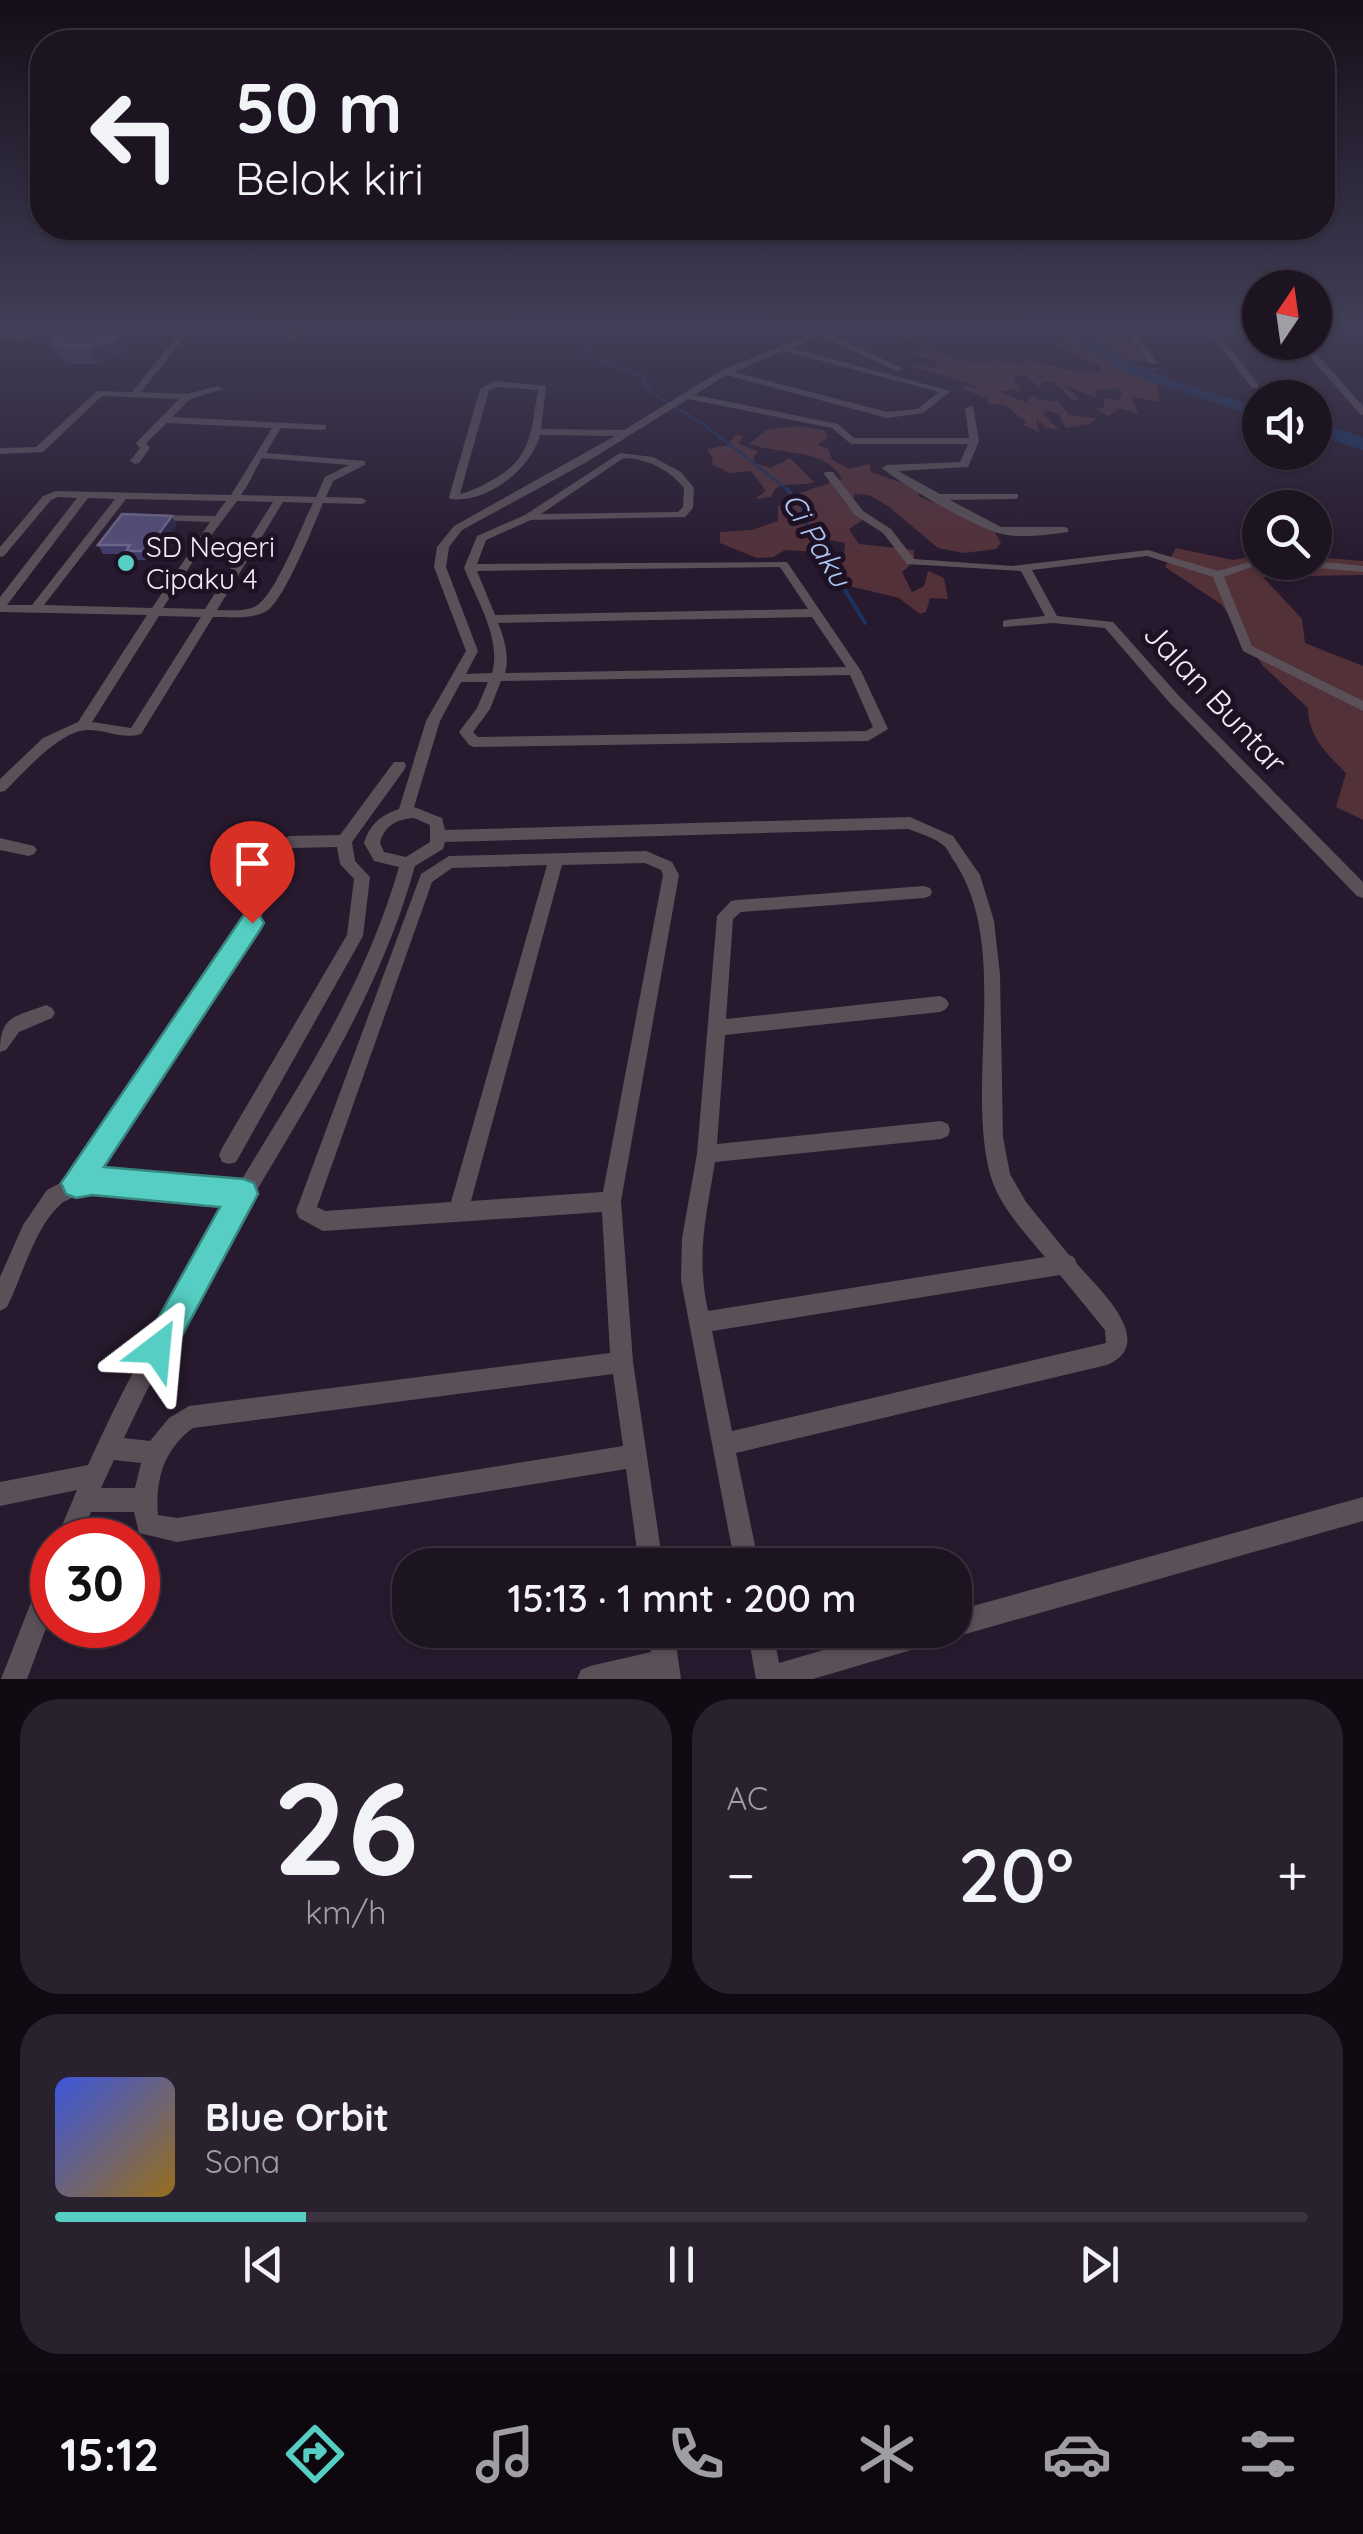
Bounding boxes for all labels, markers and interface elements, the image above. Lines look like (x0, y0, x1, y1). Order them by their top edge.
text: 50 m (235, 63, 402, 151)
icon: left (70, 70, 200, 200)
text: Belok kiri (235, 150, 424, 206)
north arrow (1242, 270, 1332, 360)
map controls (1242, 270, 1332, 580)
button: sound (1242, 380, 1332, 470)
water label: Ci Paku (774, 486, 861, 595)
button: search (1242, 490, 1332, 580)
place label: SD Negeri Cipaku 4 (146, 529, 275, 596)
marker: SD Negeri Cipaku 4 (115, 552, 137, 574)
street label: Jalan Buntar (1136, 614, 1296, 781)
pin (210, 821, 295, 924)
icon: arrive (225, 836, 280, 891)
position arrow (105, 1297, 209, 1401)
speed limit sign: 30 (30, 1518, 160, 1648)
text: 15:13 · 1 mnt · 200 m (508, 1574, 856, 1622)
text: 26 (273, 1745, 419, 1908)
text: AC (727, 1778, 768, 1818)
text: 20° (958, 1827, 1074, 1921)
text: − (727, 1840, 755, 1909)
text: + (1277, 1840, 1308, 1909)
text: km/h (305, 1892, 386, 1932)
text: Blue Orbit (205, 2093, 389, 2141)
text: Sona (205, 2141, 280, 2181)
icon: previous (236, 2237, 291, 2292)
icon: pause (654, 2237, 709, 2292)
icon: next (1072, 2237, 1127, 2292)
icon: directions (280, 2419, 350, 2489)
icon: music (470, 2419, 540, 2489)
icon: phone (661, 2419, 731, 2489)
icon: climate (852, 2419, 922, 2489)
icon: car (1042, 2419, 1112, 2489)
icon: filters (1233, 2419, 1303, 2489)
text: 15:12 (60, 2426, 159, 2482)

